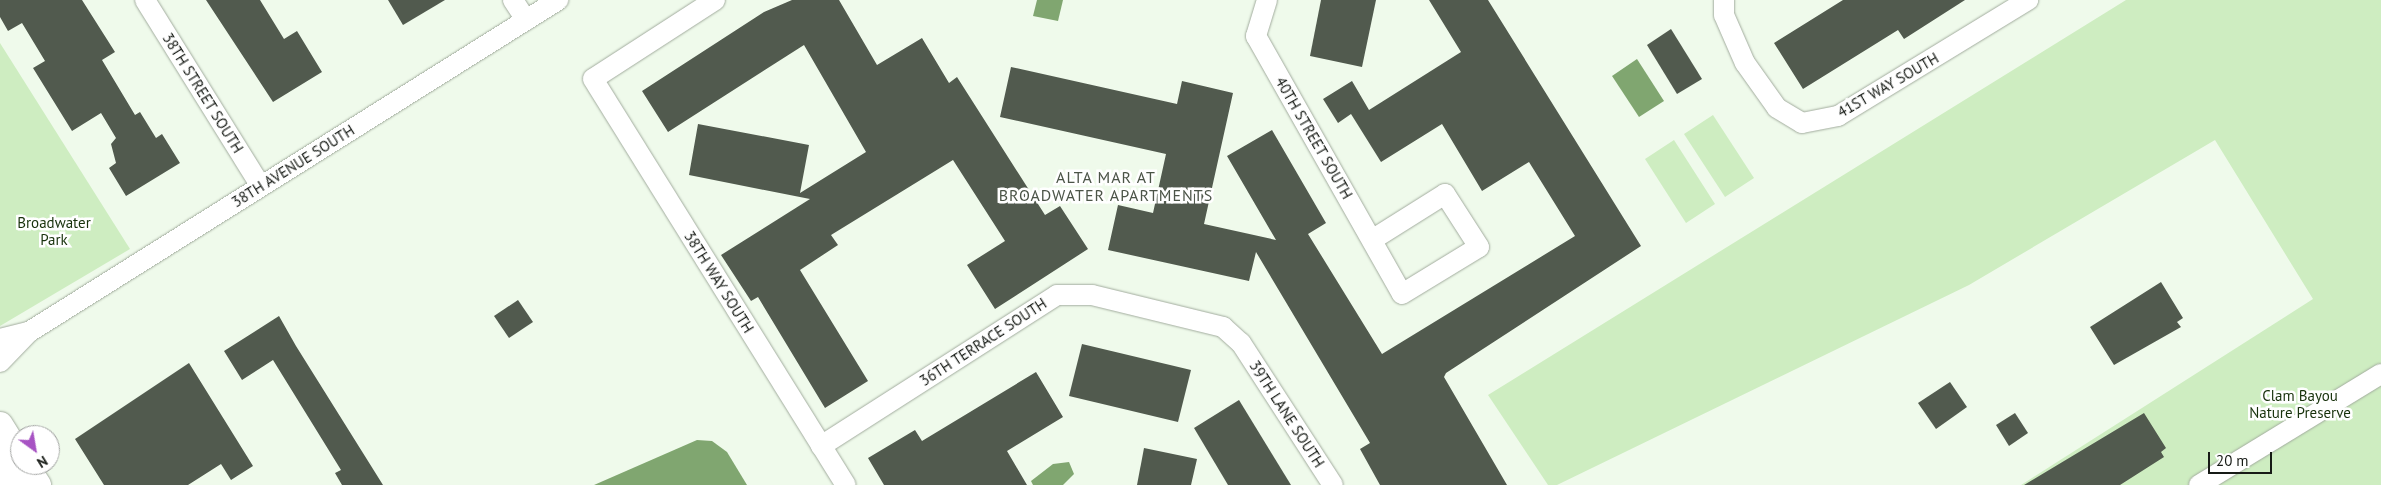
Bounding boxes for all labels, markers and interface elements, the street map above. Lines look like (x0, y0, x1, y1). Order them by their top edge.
street label: 38TH STREET SOUTH (159, 29, 247, 157)
street label: 41ST WAY SOUTH (1834, 48, 1942, 122)
street label: 40TH STREET SOUTH (1272, 73, 1356, 203)
street label: 38TH AVENUE SOUTH (228, 121, 358, 211)
district label: ALTA MAR AT BROADWATER APARTMENTS (996, 167, 1216, 205)
park label: Broadwater Park (17, 213, 91, 248)
street label: 38TH WAY SOUTH (680, 227, 758, 337)
street label: 36TH TERRACE SOUTH (916, 294, 1050, 390)
street label: 39TH LANE SOUTH (1246, 357, 1328, 471)
park label: Clam Bayou Nature Preserve (2249, 386, 2351, 421)
north arrow (10, 425, 60, 475)
scale bar (2211, 442, 2275, 474)
text: 20 m (2216, 451, 2249, 470)
text: N (34, 452, 51, 472)

